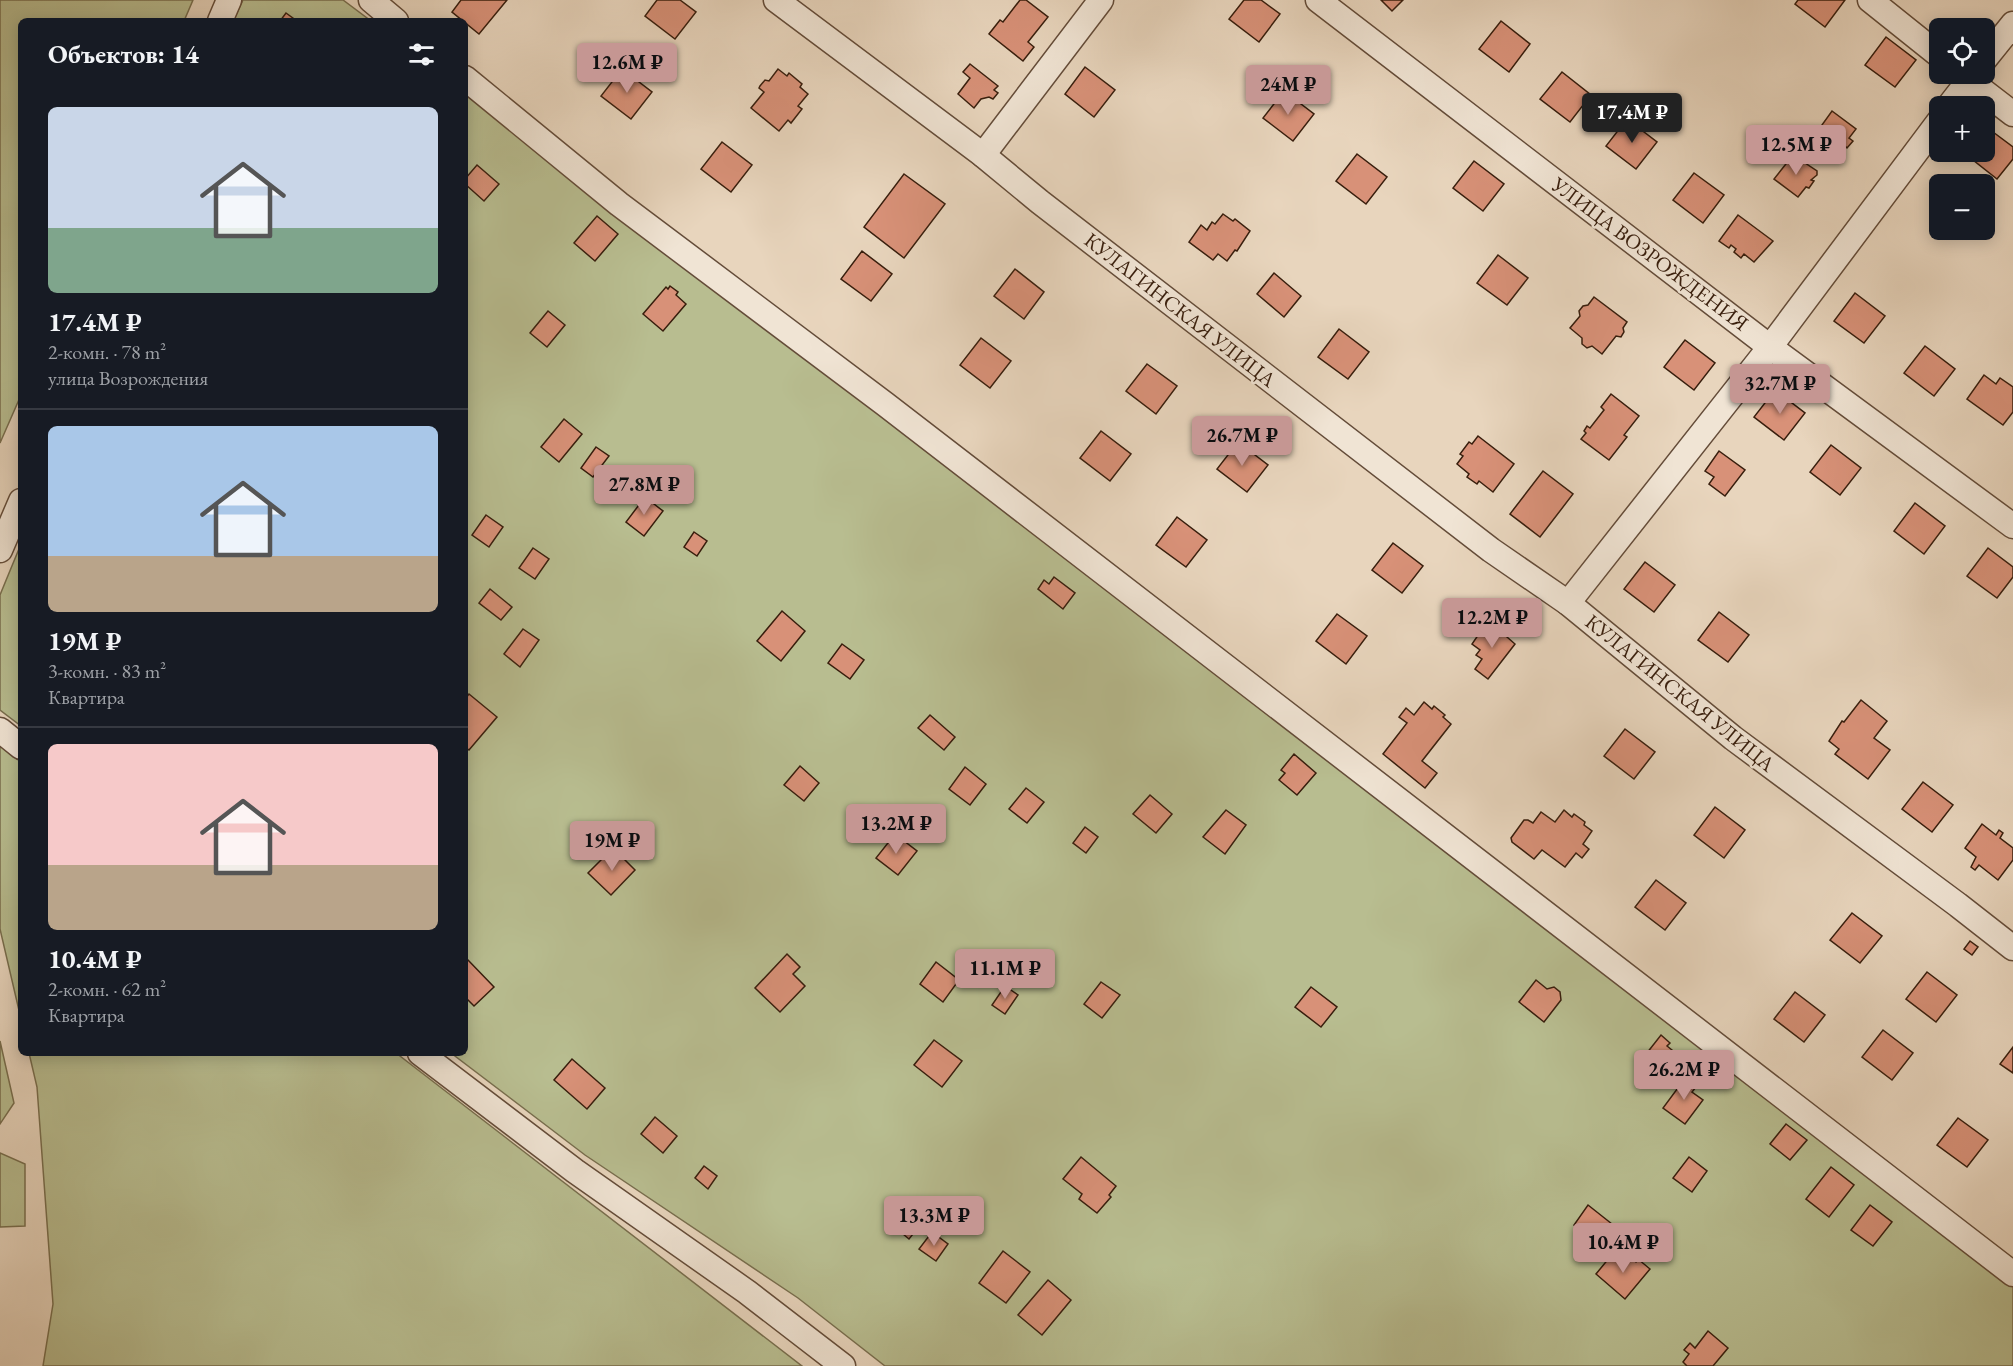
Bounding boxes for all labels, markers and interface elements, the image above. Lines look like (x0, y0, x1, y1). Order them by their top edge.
map controls (1929, 18, 1995, 240)
button: locate (1929, 18, 1995, 84)
text: Объектов: 14 (48, 37, 199, 71)
icon: filters (405, 38, 438, 71)
pin: 12.6M ₽ (572, 43, 682, 94)
text: 12.6M ₽ (591, 49, 663, 75)
pin: 24M ₽ (1246, 65, 1330, 116)
text: 24M ₽ (1260, 71, 1316, 97)
pin: 17.4M ₽ (1577, 93, 1687, 144)
button: + (1929, 96, 1995, 162)
text: 17.4M ₽ (1596, 99, 1668, 125)
pin: 12.5M ₽ (1741, 125, 1851, 176)
text: 12.5M ₽ (1760, 131, 1832, 157)
icon: home (189, 146, 297, 254)
street label: УЛИЦА ВОЗРОЖДЕНИЯ (1546, 170, 1754, 337)
button: − (1929, 174, 1995, 240)
street label: КУЛАГИНСКАЯ УЛИЦА (1079, 226, 1282, 393)
text: 17.4M ₽ (48, 305, 142, 339)
text: 2-комн. · 78 m² (48, 339, 166, 365)
pin: 32.7M ₽ (1725, 364, 1835, 415)
text: улица Возрождения (48, 365, 208, 391)
text: 32.7M ₽ (1744, 370, 1816, 396)
pin: 26.7M ₽ (1187, 416, 1297, 467)
text: 26.7M ₽ (1206, 422, 1278, 448)
icon: home (189, 465, 297, 573)
pin: 27.8M ₽ (589, 465, 699, 516)
text: 27.8M ₽ (608, 471, 680, 497)
pin: 12.2M ₽ (1437, 598, 1547, 649)
text: 12.2M ₽ (1456, 604, 1528, 630)
street label: КУЛАГИНСКАЯ УЛИЦА (1580, 608, 1781, 778)
text: 19M ₽ (48, 624, 122, 658)
text: 3-комн. · 83 m² (48, 658, 166, 684)
text: Квартира (48, 684, 125, 710)
icon: home (189, 783, 297, 891)
pin: 13.2M ₽ (841, 804, 951, 855)
text: 13.2M ₽ (860, 810, 932, 836)
pin: 19M ₽ (570, 821, 654, 872)
text: 19M ₽ (584, 827, 640, 853)
text: 10.4M ₽ (48, 942, 142, 976)
pin: 11.1M ₽ (950, 949, 1060, 1000)
text: 11.1M ₽ (969, 955, 1041, 981)
text: 2-комн. · 62 m² (48, 976, 166, 1002)
text: Квартира (48, 1002, 125, 1028)
pin: 26.2M ₽ (1629, 1050, 1739, 1101)
text: 26.2M ₽ (1648, 1056, 1720, 1082)
pin: 13.3M ₽ (879, 1196, 989, 1247)
text: 13.3M ₽ (898, 1202, 970, 1228)
pin: 10.4M ₽ (1568, 1223, 1678, 1274)
text: 10.4M ₽ (1587, 1229, 1659, 1255)

